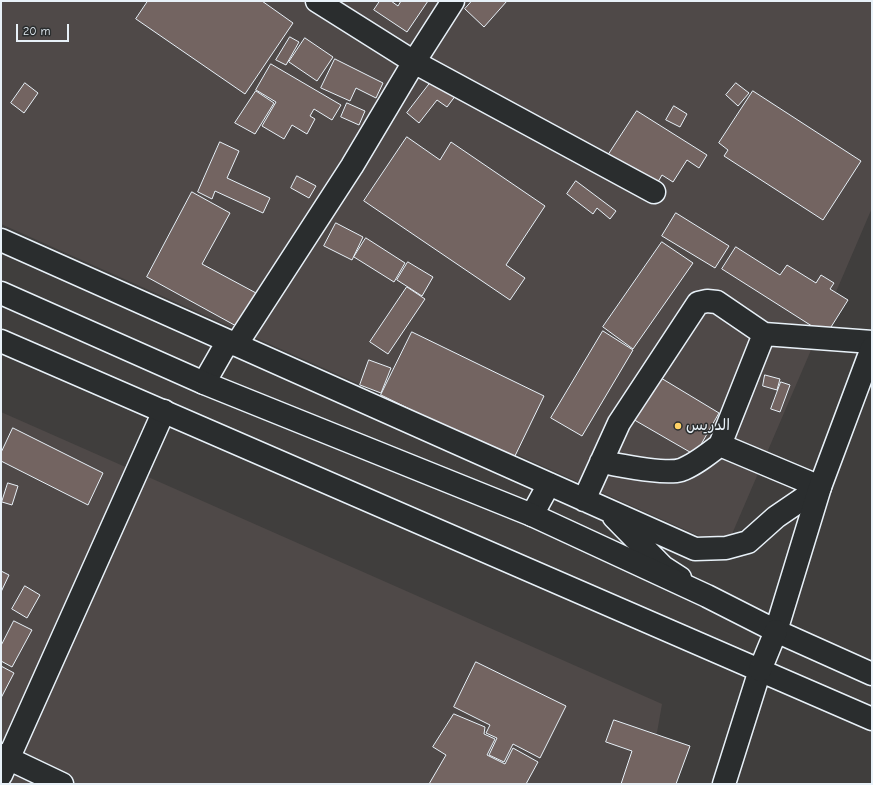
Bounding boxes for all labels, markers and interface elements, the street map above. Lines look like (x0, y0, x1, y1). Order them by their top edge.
scale bar (18, 16, 71, 42)
text: 20 m (23, 24, 51, 38)
place label: الدريس (686, 417, 730, 435)
marker: الدريس (673, 421, 683, 431)

